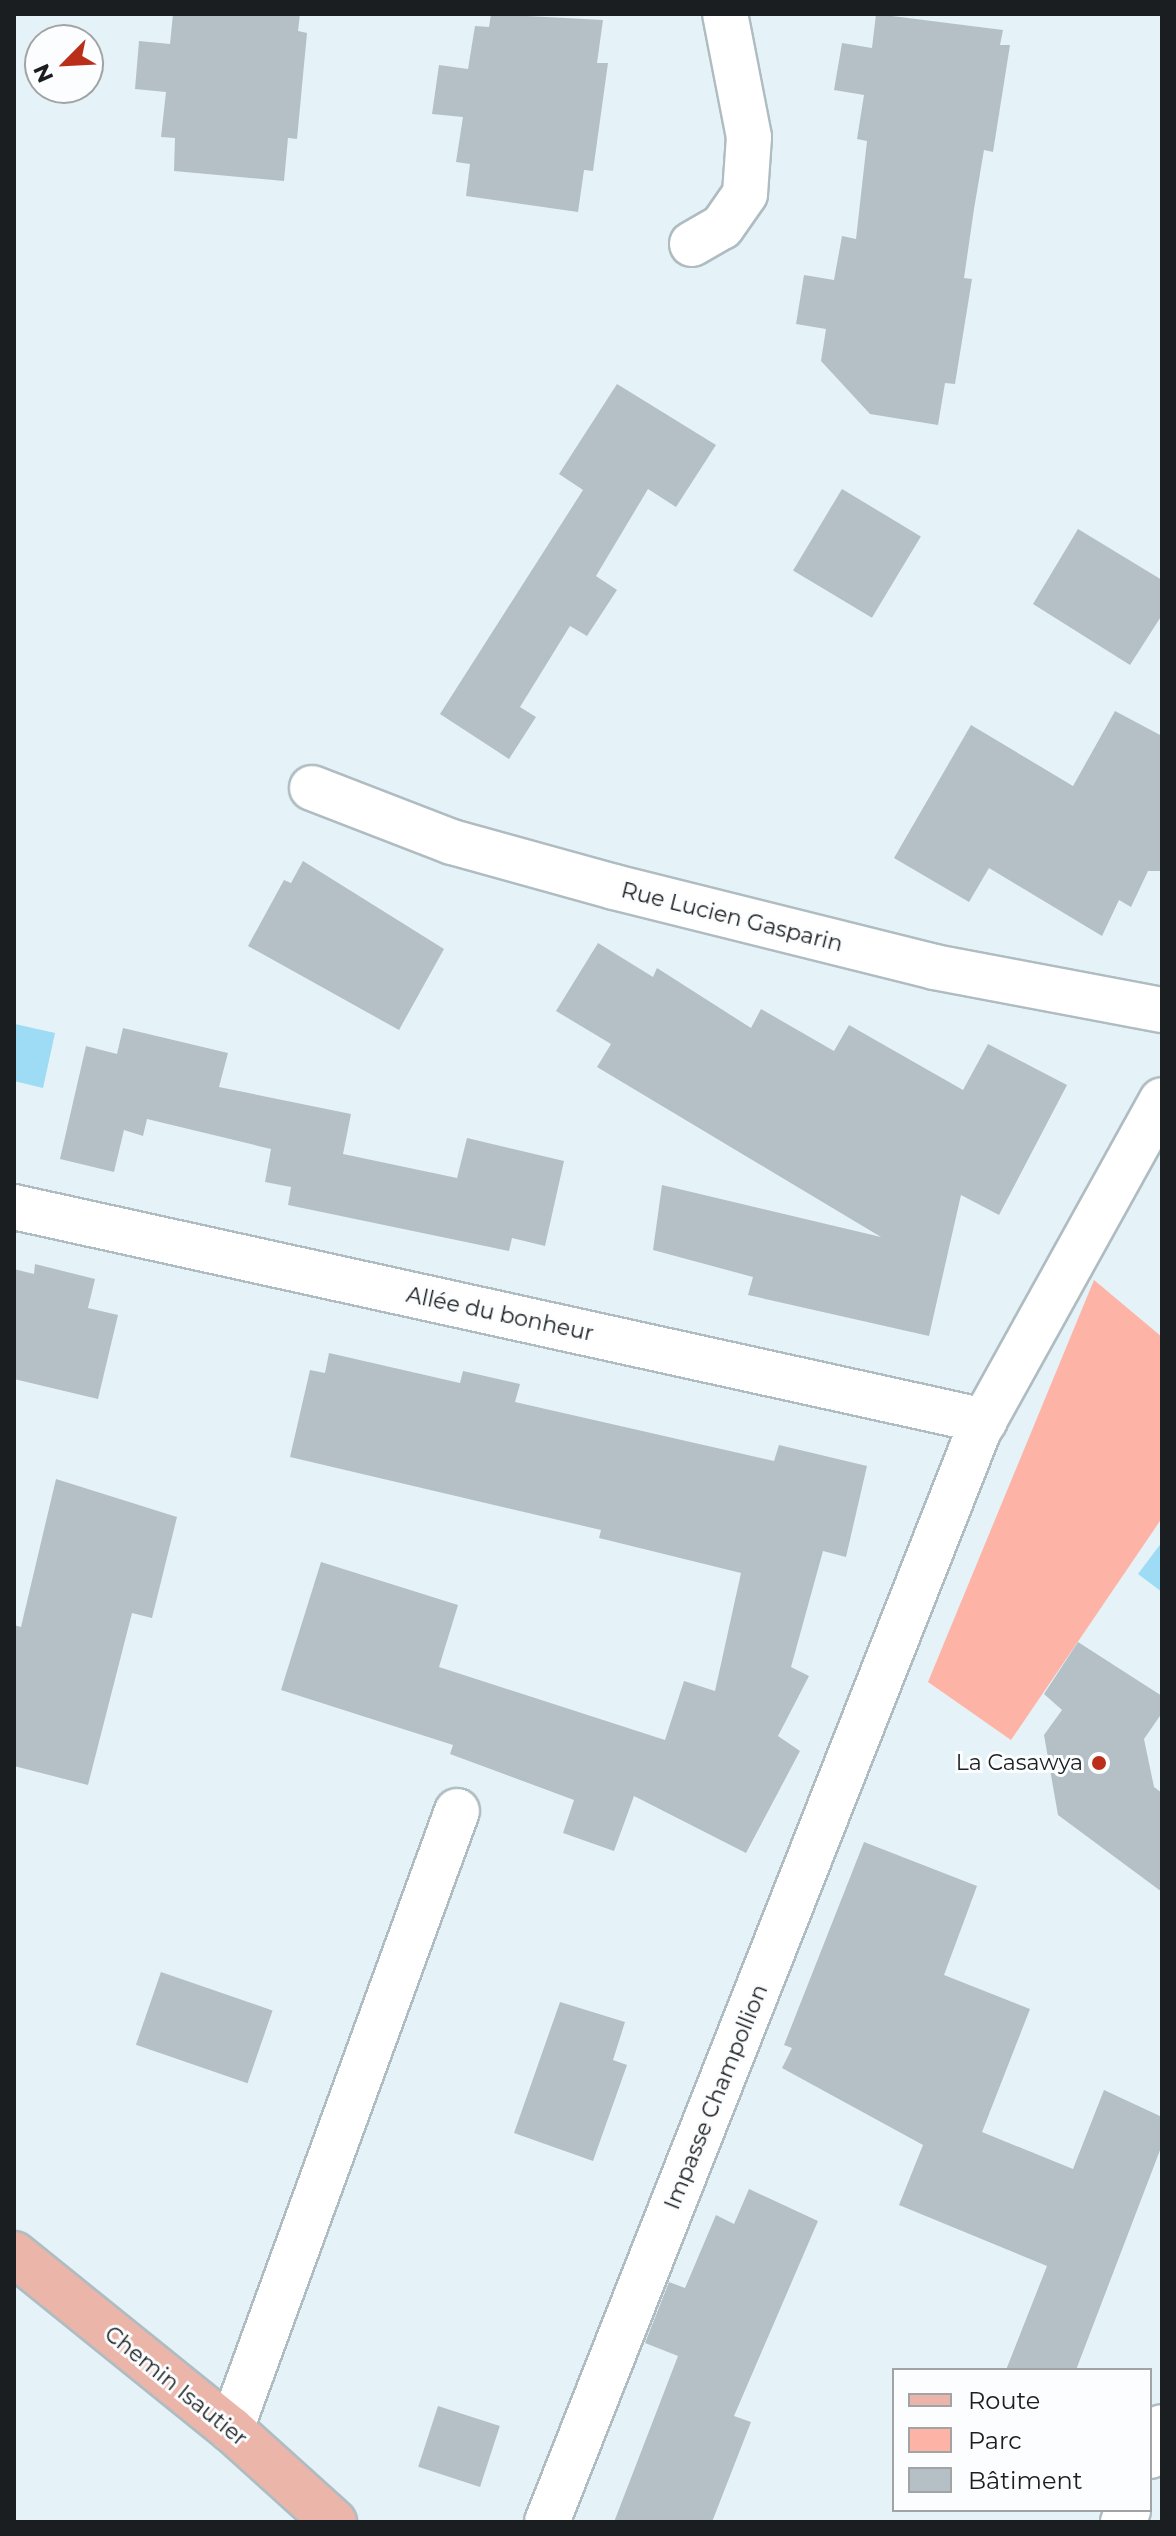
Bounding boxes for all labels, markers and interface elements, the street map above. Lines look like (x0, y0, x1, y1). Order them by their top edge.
north arrow (24, 24, 104, 104)
text: N (27, 60, 59, 87)
street label: Rue Lucien Gasparin (619, 877, 845, 957)
street label: Allée du bonheur (404, 1281, 596, 1347)
place label: La Casawya (956, 1750, 1083, 1776)
marker: La Casawya (1090, 1754, 1108, 1772)
street label: Impasse Champollion (659, 1981, 773, 2213)
street label: Chemin Isautier (99, 2320, 253, 2452)
legend (892, 2368, 1152, 2512)
text: Route (968, 2386, 1040, 2415)
text: Parc (968, 2426, 1022, 2455)
text: Bâtiment (968, 2466, 1082, 2495)

